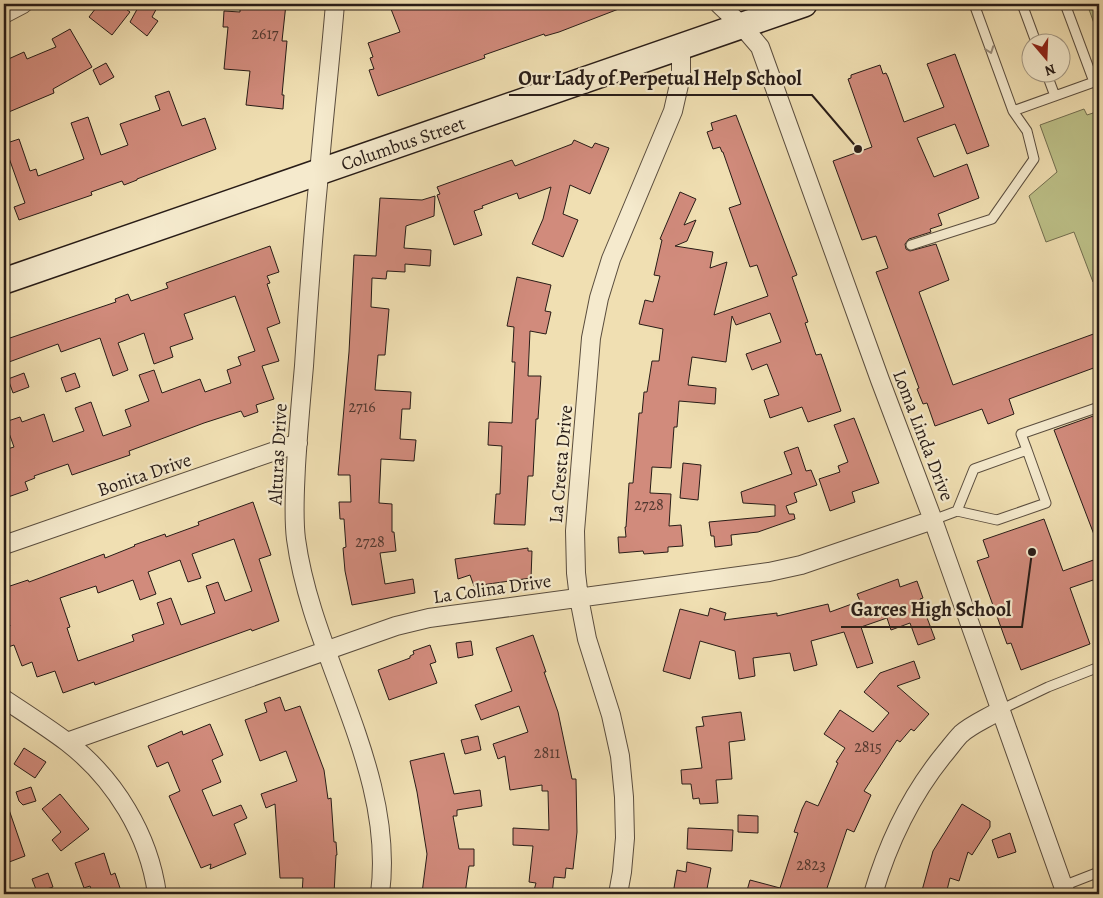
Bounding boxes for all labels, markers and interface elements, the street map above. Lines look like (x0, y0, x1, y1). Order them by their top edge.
house number: 2617 (251, 23, 279, 45)
north arrow (1020, 32, 1070, 82)
one-way arrow (984, 45, 994, 53)
text: N (1042, 59, 1058, 80)
callout: Our Lady of Perpetual Help School (509, 60, 812, 95)
text: Our Lady of Perpetual Help School (518, 65, 803, 92)
street label: Columbus Street (338, 110, 469, 177)
street label: Loma Linda Drive (886, 366, 960, 505)
house number: 2716 (348, 396, 376, 418)
street label: Alturas Drive (262, 402, 294, 507)
street label: La Cresta Drive (543, 404, 579, 524)
street label: Bonita Drive (94, 447, 195, 503)
house number: 2728 (634, 494, 664, 516)
house number: 2728 (355, 531, 385, 553)
street label: La Colina Drive (431, 568, 553, 610)
callout: Garces High School (841, 592, 1022, 627)
text: Garces High School (851, 596, 1012, 623)
house number: 2815 (854, 736, 882, 758)
house number: 2811 (534, 742, 561, 764)
house number: 2823 (796, 854, 826, 876)

